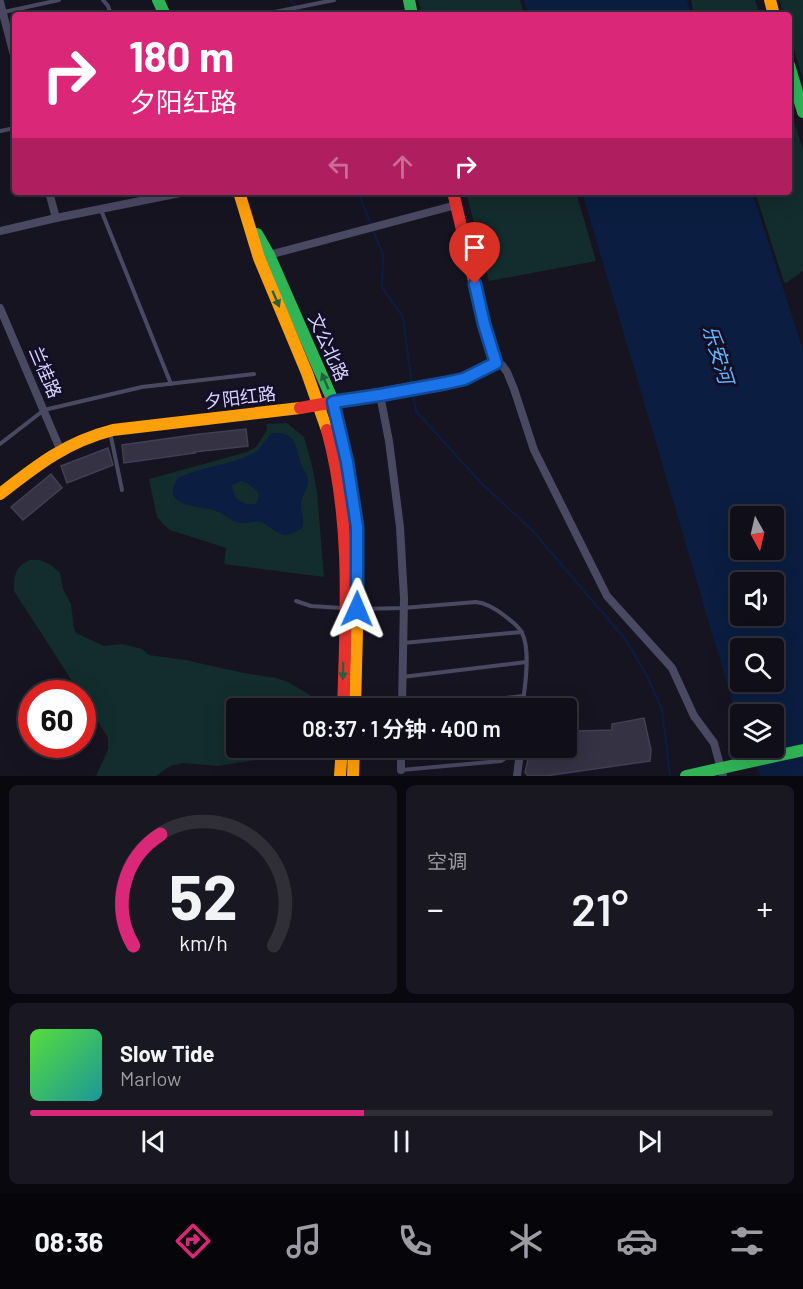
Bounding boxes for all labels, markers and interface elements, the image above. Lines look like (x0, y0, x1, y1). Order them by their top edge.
text: 180 m (129, 30, 234, 80)
icon: right (30, 36, 108, 114)
text: 夕阳红路 (129, 85, 237, 117)
icon: left (323, 150, 356, 183)
icon: ahead (386, 150, 419, 183)
icon: right (449, 150, 482, 183)
pin (449, 222, 500, 284)
icon: arrive (458, 231, 491, 264)
one-way arrow (271, 290, 281, 308)
street label: 文公北路 (304, 310, 354, 384)
water label: 乐安河 (699, 322, 740, 390)
street label: 兰桂路 (25, 343, 67, 401)
one-way arrow (320, 371, 330, 389)
street label: 夕阳红路 (203, 382, 277, 412)
north arrow (730, 506, 784, 560)
map controls (730, 506, 784, 758)
button: sound (730, 572, 784, 626)
position arrow (325, 577, 389, 641)
button: search (730, 638, 784, 692)
one-way arrow (339, 662, 348, 681)
speed limit sign: 60 (18, 680, 96, 758)
button: layers (730, 704, 784, 758)
text: 08:37 · 1 分钟 · 400 m (302, 715, 501, 741)
text: 空调 (427, 849, 467, 873)
text: 52 (169, 858, 237, 932)
text: 21° (571, 881, 629, 935)
text: − (427, 888, 444, 928)
text: + (756, 888, 773, 928)
text: km/h (179, 931, 227, 956)
text: Slow Tide (120, 1040, 215, 1066)
text: Marlow (120, 1066, 181, 1090)
icon: previous (137, 1125, 170, 1158)
icon: pause (385, 1125, 418, 1158)
icon: next (633, 1125, 666, 1158)
icon: directions (172, 1220, 214, 1262)
icon: music (283, 1220, 325, 1262)
icon: phone (394, 1220, 436, 1262)
icon: climate (505, 1220, 547, 1262)
icon: car (616, 1220, 658, 1262)
icon: filters (726, 1220, 768, 1262)
text: 08:36 (34, 1225, 103, 1257)

